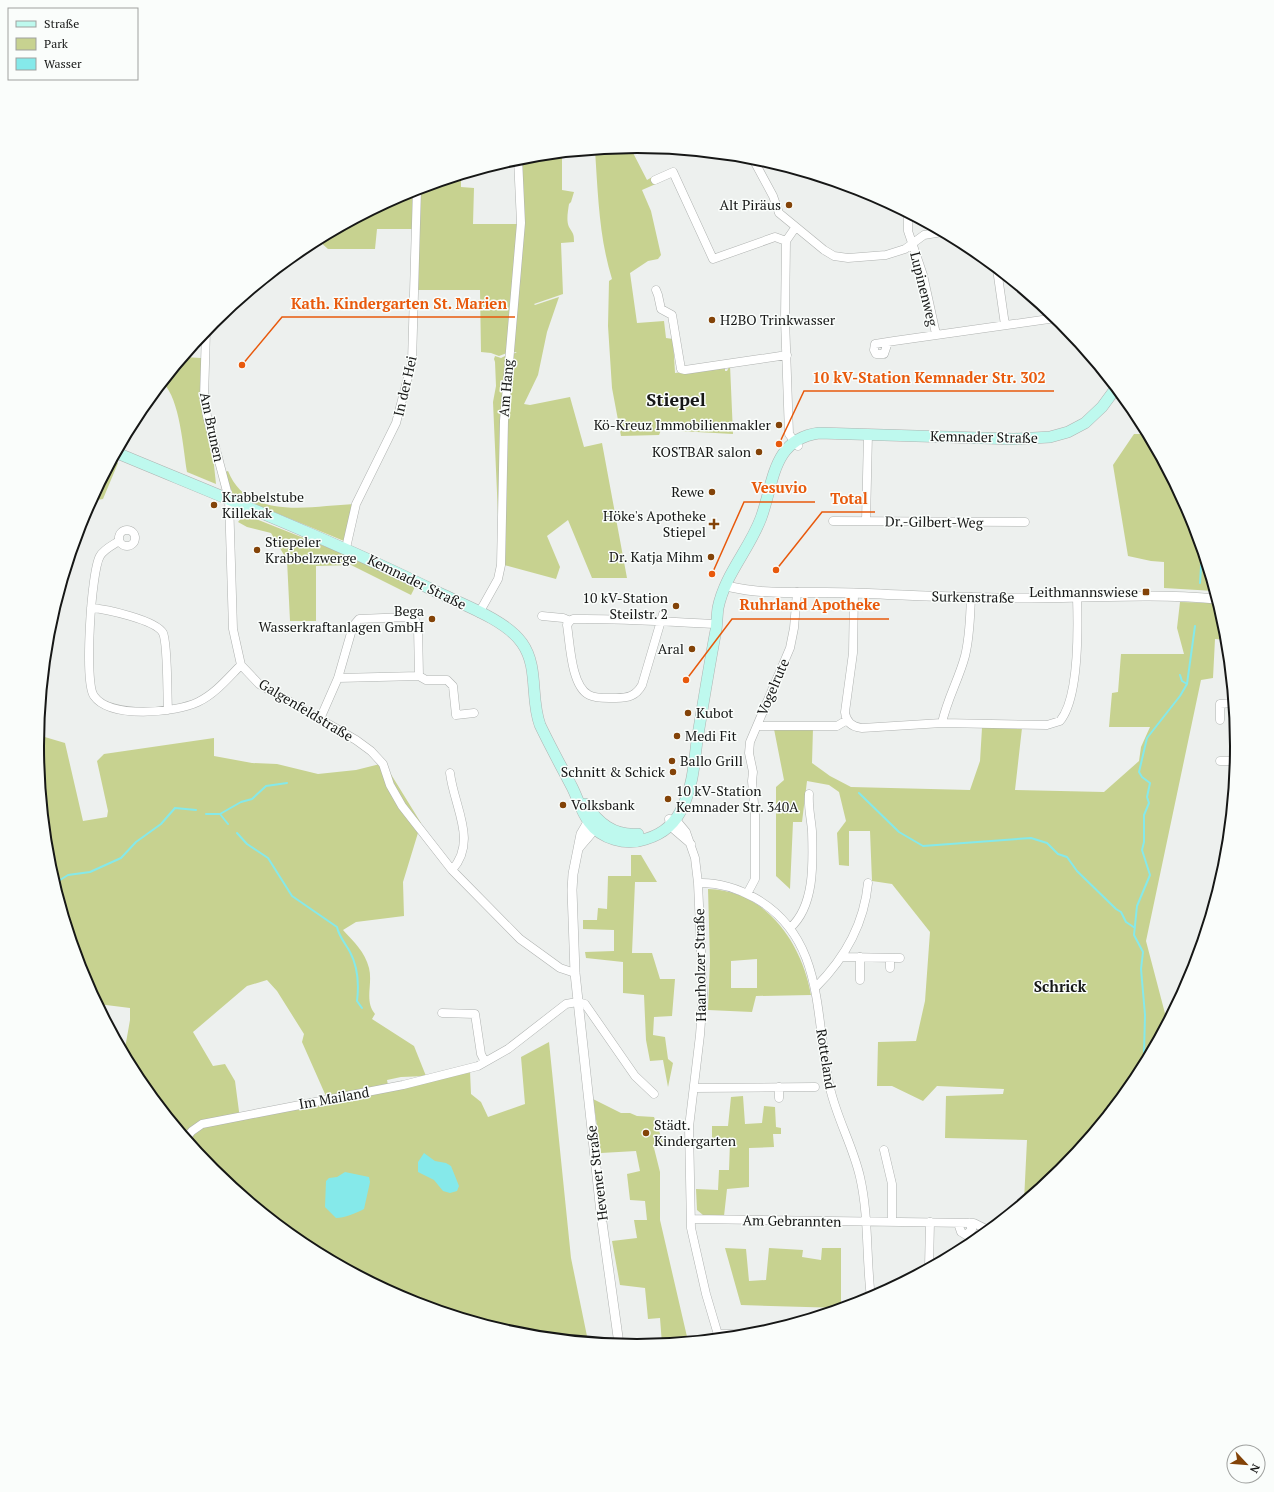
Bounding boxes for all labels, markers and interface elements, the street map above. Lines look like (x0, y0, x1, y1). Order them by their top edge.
legend (8, 8, 138, 80)
text: Straße (44, 16, 79, 31)
text: Park (44, 36, 69, 51)
text: Wasser (44, 56, 82, 71)
place label: Alt Piräus (720, 195, 781, 214)
marker: Alt Piräus (784, 200, 794, 210)
street label: Lupinenweg (906, 250, 943, 329)
callout: Kath. Kindergarten St. Marien (282, 290, 515, 317)
text: Kath. Kindergarten St. Marien (291, 293, 507, 313)
place label: H2BO Trinkwasser (720, 310, 836, 329)
marker: H2BO Trinkwasser (707, 315, 717, 325)
street label: In der Hei (388, 354, 421, 418)
street label: Am Hang (494, 358, 518, 418)
callout: 10 kV-Station Kemnader Str. 302 (804, 364, 1054, 391)
text: 10 kV-Station Kemnader Str. 302 (812, 367, 1046, 387)
district label: Stiepel (646, 387, 706, 411)
street label: Am Brunen (196, 390, 229, 464)
place label: Kö-Kreuz Immobilienmakler (594, 415, 772, 434)
marker: Kö-Kreuz Immobilienmakler (774, 420, 784, 430)
street label: Kemnader Straße (930, 426, 1038, 447)
place label: KOSTBAR salon (652, 442, 752, 461)
marker: KOSTBAR salon (754, 447, 764, 457)
callout: Vesuvio (744, 475, 815, 502)
text: Vesuvio (751, 477, 807, 497)
place label: Rewe (671, 482, 704, 501)
callout: Total (822, 485, 875, 512)
place label: Krabbelstube Killekak (222, 487, 304, 522)
marker: Rewe (707, 487, 717, 497)
text: Total (830, 488, 868, 508)
marker: Krabbelstube Killekak (209, 500, 219, 510)
place label: Höke's Apotheke Stiepel (603, 506, 706, 541)
street label: Dr.-Gilbert-Weg (885, 511, 984, 532)
marker: Höke's Apotheke Stiepel (709, 519, 719, 529)
place label: Stiepeler Krabbelzwerge (265, 532, 357, 567)
marker: Stiepeler Krabbelzwerge (252, 545, 262, 555)
place label: Dr. Katja Mihm (609, 547, 703, 566)
street label: Kemnader Straße (365, 549, 470, 614)
marker: Dr. Katja Mihm (706, 552, 716, 562)
place label: Leithmannswiese (1029, 582, 1138, 601)
street label: Surkenstraße (931, 586, 1015, 607)
marker: Leithmannswiese (1141, 587, 1151, 597)
place label: 10 kV-Station Steilstr. 2 (582, 588, 669, 623)
callout: Ruhrland Apotheke (732, 592, 889, 619)
text: Ruhrland Apotheke (740, 594, 880, 614)
place label: Bega Wasserkraftanlagen GmbH (258, 601, 424, 636)
marker: 10 kV-Station Steilstr. 2 (671, 601, 681, 611)
marker: Bega Wasserkraftanlagen GmbH (427, 614, 437, 624)
place label: Aral (658, 639, 684, 658)
marker: Aral (687, 644, 697, 654)
street label: Vogelrute (752, 655, 793, 718)
street label: Galgenfeldstraße (256, 674, 357, 745)
place label: Kubot (696, 703, 734, 722)
marker: Kubot (683, 708, 693, 718)
place label: Medi Fit (685, 726, 737, 745)
marker: Medi Fit (672, 731, 682, 741)
place label: Ballo Grill (680, 751, 743, 770)
marker: Ballo Grill (667, 756, 677, 766)
place label: Schnitt & Schick (561, 762, 666, 781)
marker: Schnitt & Schick (668, 767, 678, 777)
place label: 10 kV-Station Kemnader Str. 340A (676, 781, 799, 816)
marker: 10 kV-Station Kemnader Str. 340A (663, 794, 673, 804)
place label: Volksbank (571, 795, 636, 814)
marker: Volksbank (558, 800, 568, 810)
street label: Haarholzer Straße (689, 908, 710, 1022)
district label: Schrick (1034, 976, 1087, 996)
street label: Rotteland (812, 1027, 841, 1091)
street label: Im Mailand (297, 1082, 371, 1113)
place label: Städt. Kindergarten (654, 1115, 737, 1150)
street label: Hevener Straße (581, 1124, 612, 1222)
marker: Städt. Kindergarten (641, 1128, 651, 1138)
street label: Am Gebrannten (742, 1210, 842, 1231)
north arrow (1226, 1444, 1266, 1484)
text: N (1247, 1462, 1263, 1476)

